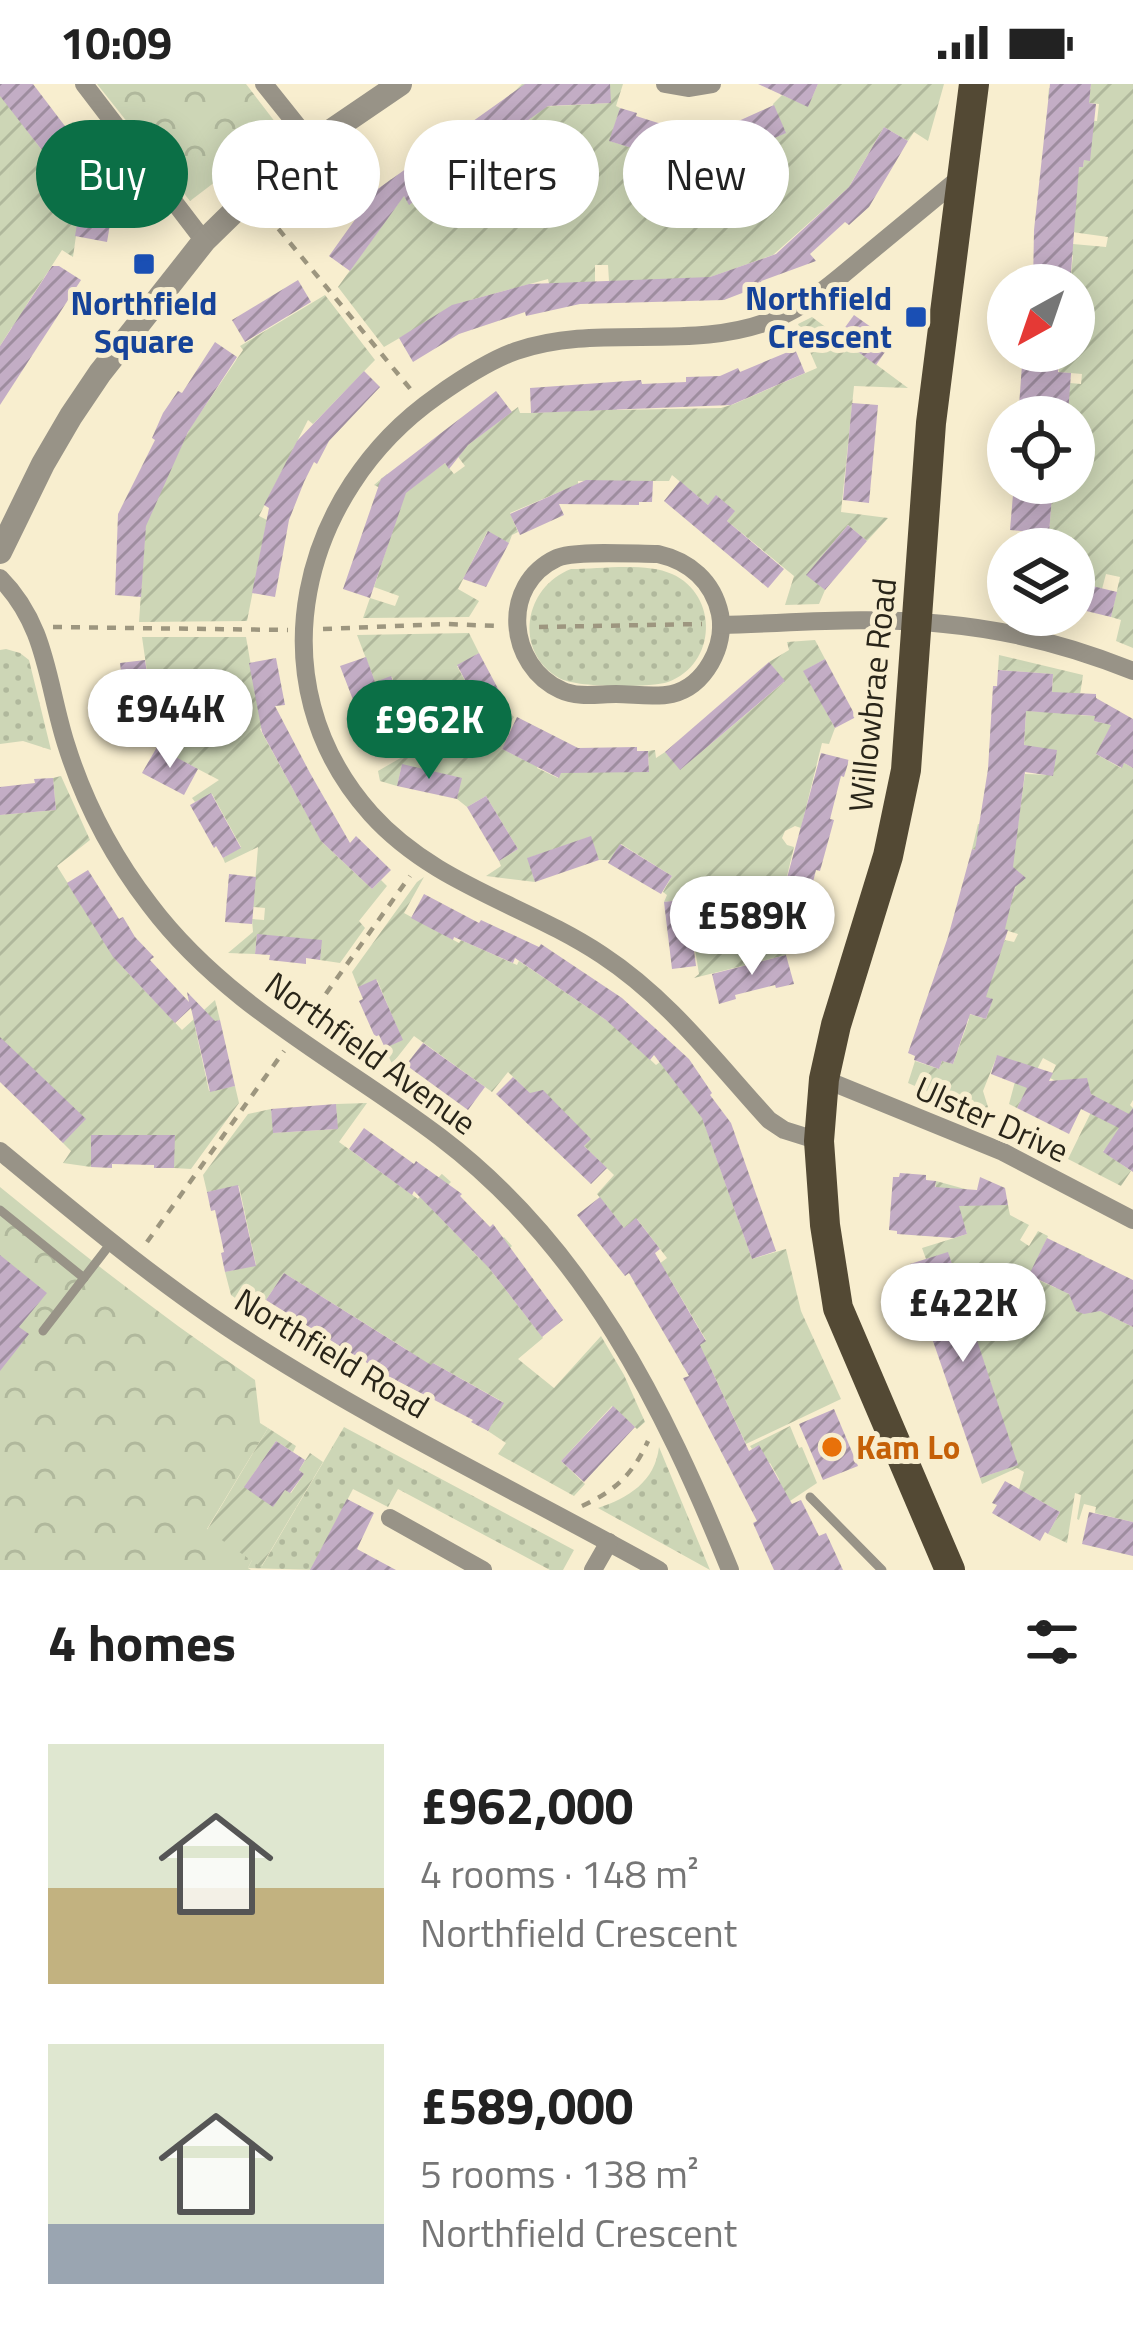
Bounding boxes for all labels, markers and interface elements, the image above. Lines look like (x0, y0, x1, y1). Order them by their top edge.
text: 10:09 (60, 8, 172, 76)
chip: Buy (36, 120, 188, 228)
chip: Rent (212, 120, 380, 228)
chip: Filters (404, 120, 599, 228)
chip: New (623, 120, 789, 228)
marker: Northfield Square (131, 251, 157, 277)
north arrow (987, 264, 1095, 372)
map controls (987, 264, 1095, 636)
place label: Northfield Crescent (745, 273, 892, 361)
place label: Northfield Square (71, 278, 217, 366)
marker: Northfield Crescent (903, 304, 929, 330)
button: locate (987, 396, 1095, 504)
button: layers (987, 528, 1095, 636)
street label: Willowbrae Road (835, 576, 909, 814)
pin: £944K (86, 669, 254, 771)
text: £944K (115, 678, 225, 737)
pin: £962K (345, 680, 513, 782)
text: £962K (374, 689, 484, 748)
pin: £589K (668, 876, 836, 978)
text: £589K (697, 885, 807, 944)
street label: Northfield Avenue (255, 959, 487, 1147)
street label: Ulster Drive (907, 1063, 1077, 1175)
pin: £422K (879, 1263, 1047, 1365)
text: £422K (908, 1272, 1018, 1331)
street label: Northfield Road (225, 1275, 439, 1431)
place label: Kam Lo (856, 1422, 960, 1472)
marker: Kam Lo (819, 1434, 845, 1460)
text: 4 homes (48, 1603, 236, 1681)
icon: filters (1019, 1609, 1085, 1675)
text: £962,000 (420, 1766, 633, 1844)
icon: home (144, 1792, 288, 1936)
text: 4 rooms · 148 m² (420, 1844, 699, 1903)
text: Northfield Crescent (420, 1903, 737, 1962)
text: £589,000 (420, 2066, 633, 2144)
icon: home (144, 2092, 288, 2236)
text: 5 rooms · 138 m² (420, 2144, 699, 2203)
text: Northfield Crescent (420, 2203, 737, 2262)

